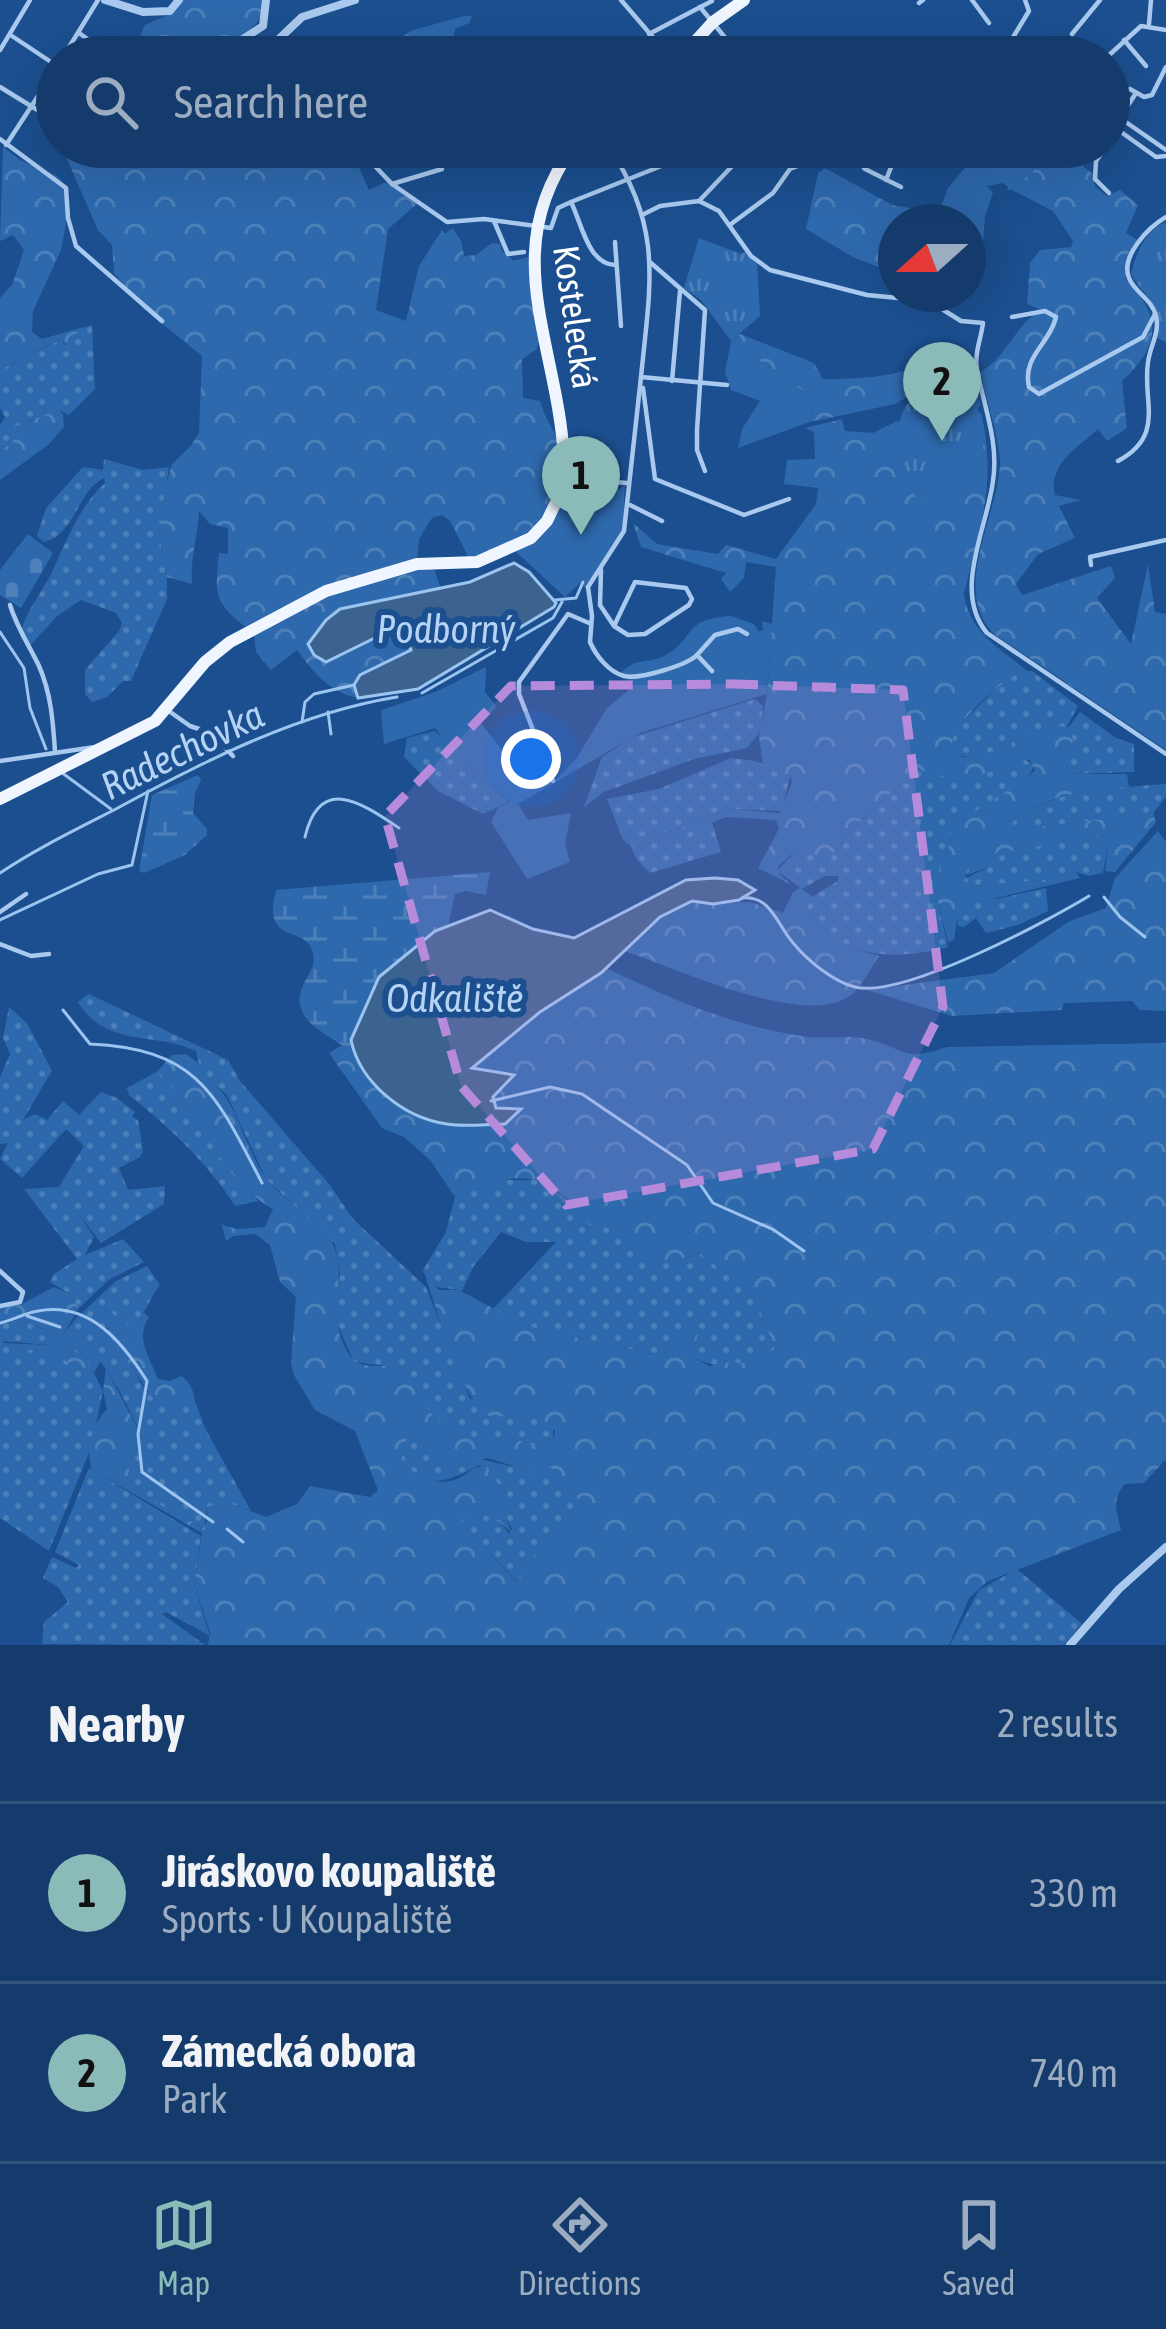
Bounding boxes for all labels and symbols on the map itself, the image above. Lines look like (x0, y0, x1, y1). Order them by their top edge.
north arrow (878, 204, 986, 312)
street label: Kostelecká (545, 243, 607, 391)
pin: 2 (903, 342, 981, 441)
pin: 1 (542, 436, 620, 535)
water label: Podborný (377, 607, 516, 651)
water label: Radechovka (94, 692, 270, 808)
your location (501, 729, 561, 789)
water label: Odkaliště (386, 976, 524, 1020)

